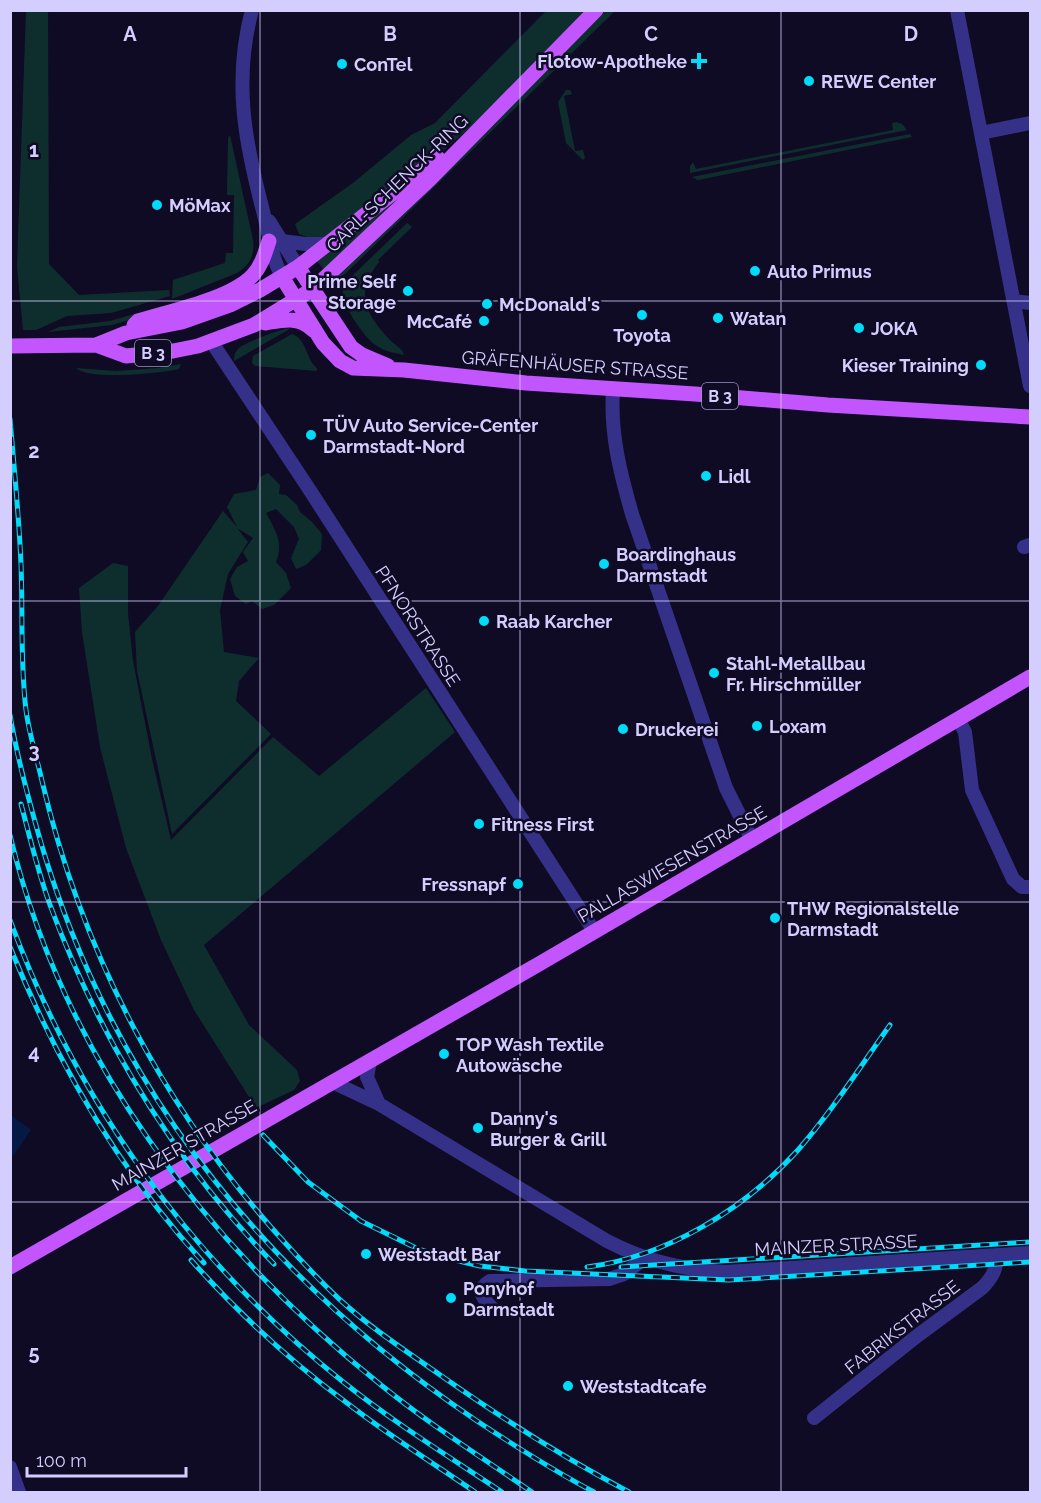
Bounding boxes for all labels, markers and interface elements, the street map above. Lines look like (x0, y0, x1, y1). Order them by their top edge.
text: A (123, 22, 137, 46)
text: B (383, 22, 397, 46)
text: C (644, 22, 658, 46)
text: D (904, 22, 918, 46)
place label: Flotow-Apotheke (537, 51, 687, 72)
place label: ConTel (354, 54, 413, 75)
marker: Flotow-Apotheke (692, 54, 706, 68)
marker: ConTel (335, 57, 349, 71)
place label: REWE Center (821, 71, 936, 92)
marker: REWE Center (802, 74, 816, 88)
street label: CARL-SCHENCK-RING (322, 110, 472, 256)
text: 1 (29, 138, 39, 162)
place label: MöMax (169, 195, 231, 216)
marker: MöMax (150, 198, 164, 212)
place label: Auto Primus (767, 261, 872, 282)
marker: Auto Primus (748, 264, 762, 278)
place label: Prime Self Storage (307, 271, 397, 313)
marker: Prime Self Storage (401, 284, 415, 298)
place label: McDonald's (499, 294, 600, 315)
marker: McDonald's (480, 297, 494, 311)
marker: Toyota (635, 308, 649, 322)
place label: Watan (730, 308, 786, 329)
place label: McCafé (407, 311, 472, 332)
marker: Watan (711, 311, 725, 325)
marker: McCafé (477, 314, 491, 328)
place label: JOKA (871, 318, 918, 339)
marker: JOKA (852, 321, 866, 335)
place label: Toyota (613, 325, 671, 346)
road number: B 3 (135, 340, 171, 366)
street label: GRÄFENHÄUSER STRASSE (461, 347, 689, 383)
place label: Kieser Training (842, 355, 969, 376)
marker: Kieser Training (974, 358, 988, 372)
road number: B 3 (702, 383, 738, 409)
place label: TÜV Auto Service-Center Darmstadt-Nord (323, 414, 538, 457)
marker: TÜV Auto Service-Center Darmstadt-Nord (304, 428, 318, 442)
text: 2 (28, 439, 40, 463)
place label: Lidl (718, 466, 751, 487)
marker: Lidl (699, 469, 713, 483)
place label: Boardinghaus Darmstadt (616, 544, 736, 586)
marker: Boardinghaus Darmstadt (597, 557, 611, 571)
street label: PFNORSTRASSE (371, 562, 465, 690)
place label: Raab Karcher (496, 611, 612, 632)
marker: Raab Karcher (477, 614, 491, 628)
place label: Stahl-Metallbau Fr. Hirschmüller (726, 653, 866, 695)
marker: Stahl-Metallbau Fr. Hirschmüller (707, 666, 721, 680)
place label: Loxam (769, 716, 826, 737)
place label: Druckerei (635, 719, 719, 740)
marker: Loxam (750, 719, 764, 733)
marker: Druckerei (616, 722, 630, 736)
text: 3 (28, 739, 40, 763)
street label: PALLASWIESENSTRASSE (574, 801, 770, 927)
place label: Fitness First (491, 814, 594, 835)
marker: Fitness First (472, 817, 486, 831)
place label: Fressnapf (422, 874, 507, 895)
marker: Fressnapf (511, 877, 525, 891)
place label: THW Regionalstelle Darmstadt (787, 898, 959, 940)
marker: THW Regionalstelle Darmstadt (768, 911, 782, 925)
place label: TOP Wash Textile Autowäsche (456, 1034, 604, 1076)
text: 4 (28, 1040, 40, 1064)
marker: TOP Wash Textile Autowäsche (437, 1047, 451, 1061)
street label: MAINZER STRASSE (108, 1095, 260, 1195)
place label: Danny's Burger & Grill (490, 1108, 607, 1150)
marker: Danny's Burger & Grill (471, 1121, 485, 1135)
street label: MAINZER STRASSE (754, 1230, 918, 1260)
place label: Weststadt Bar (378, 1244, 501, 1265)
marker: Weststadt Bar (359, 1247, 373, 1261)
street label: FABRIKSTRASSE (840, 1276, 964, 1378)
place label: Ponyhof Darmstadt (463, 1278, 554, 1320)
marker: Ponyhof Darmstadt (444, 1291, 458, 1305)
text: 5 (28, 1341, 40, 1365)
place label: Weststadtcafe (580, 1376, 707, 1397)
marker: Weststadtcafe (561, 1379, 575, 1393)
scale bar (27, 1440, 186, 1478)
text: 100 m (36, 1450, 87, 1471)

